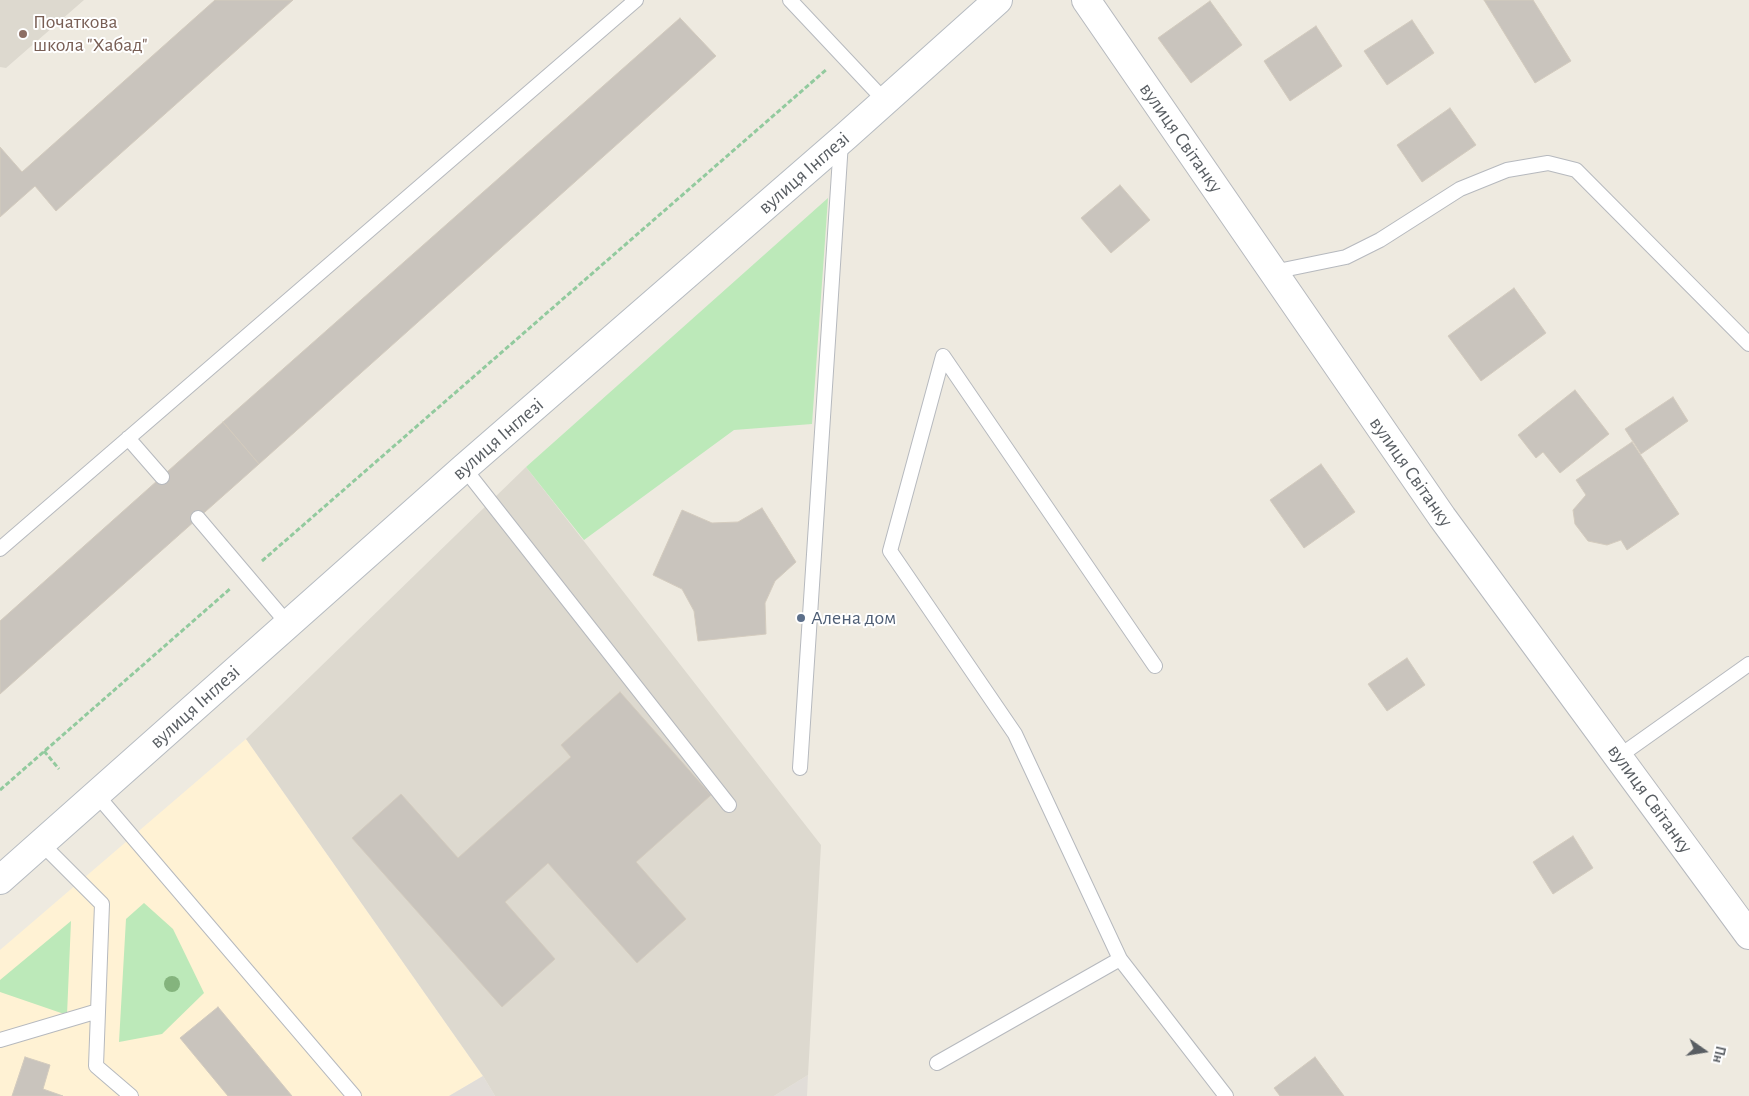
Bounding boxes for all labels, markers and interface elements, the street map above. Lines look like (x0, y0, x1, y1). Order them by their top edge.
place label: Початкова школа "Хабад" (33, 10, 148, 57)
marker: Початкова школа "Хабад" (17, 28, 29, 40)
street label: вулиця Світанку (1134, 78, 1228, 198)
street label: вулиця Інглезі (753, 127, 855, 219)
street label: вулиця Інглезі (447, 393, 549, 485)
street label: вулиця Світанку (1364, 412, 1458, 532)
place label: Алена дом (811, 606, 896, 630)
marker: Алена дом (795, 612, 807, 624)
street label: вулиця Інглезі (145, 660, 245, 754)
street label: вулиця Світанку (1602, 740, 1698, 858)
north arrow (1679, 1026, 1729, 1076)
text: Пн (1710, 1044, 1727, 1064)

